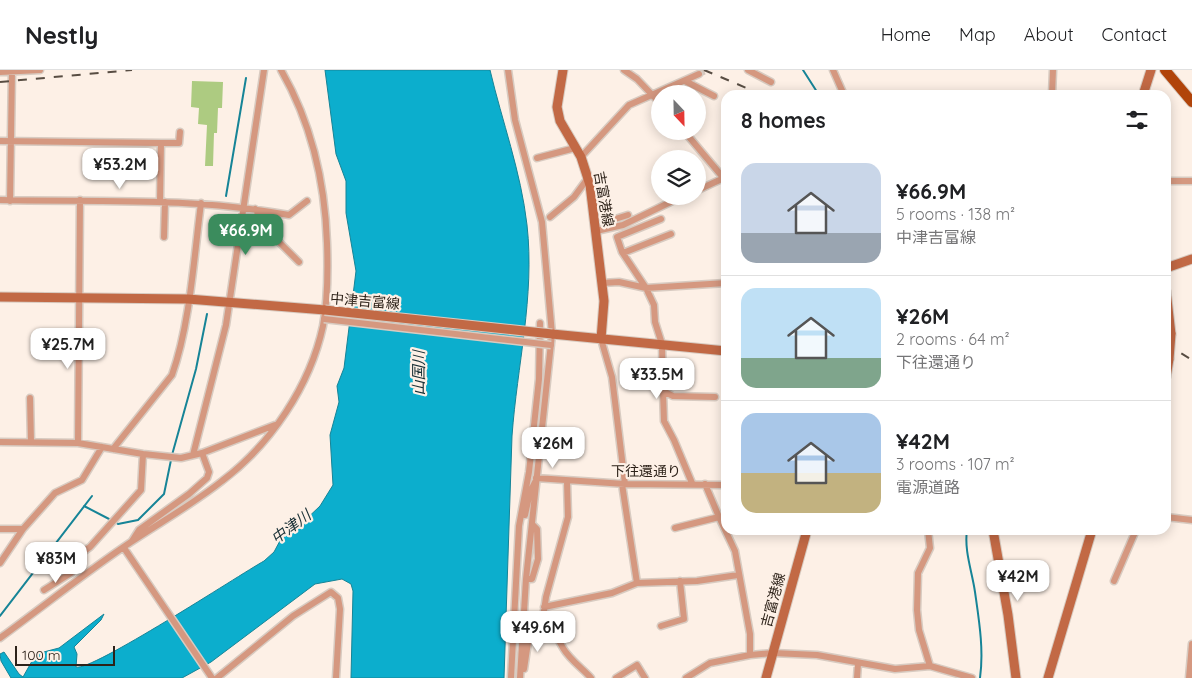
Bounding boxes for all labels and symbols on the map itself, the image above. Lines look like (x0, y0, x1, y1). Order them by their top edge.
north arrow (651, 85, 706, 140)
pin: ¥53.2M (79, 148, 161, 190)
street label: 吉富港線 (590, 170, 618, 228)
pin: ¥66.9M (205, 214, 287, 256)
street label: 中津吉富線 (329, 289, 401, 313)
pin: ¥25.7M (27, 328, 109, 370)
water label: 山国川 (409, 349, 428, 396)
pin: ¥33.5M (616, 358, 698, 400)
pin: ¥26M (523, 426, 583, 469)
street label: 下往還通り (611, 462, 681, 480)
water label: 中津川 (267, 504, 316, 548)
pin: ¥83M (26, 542, 86, 584)
pin: ¥42M (988, 560, 1048, 602)
street label: 吉富港線 (757, 571, 789, 629)
pin: ¥49.6M (497, 610, 579, 653)
scale bar (15, 643, 115, 666)

